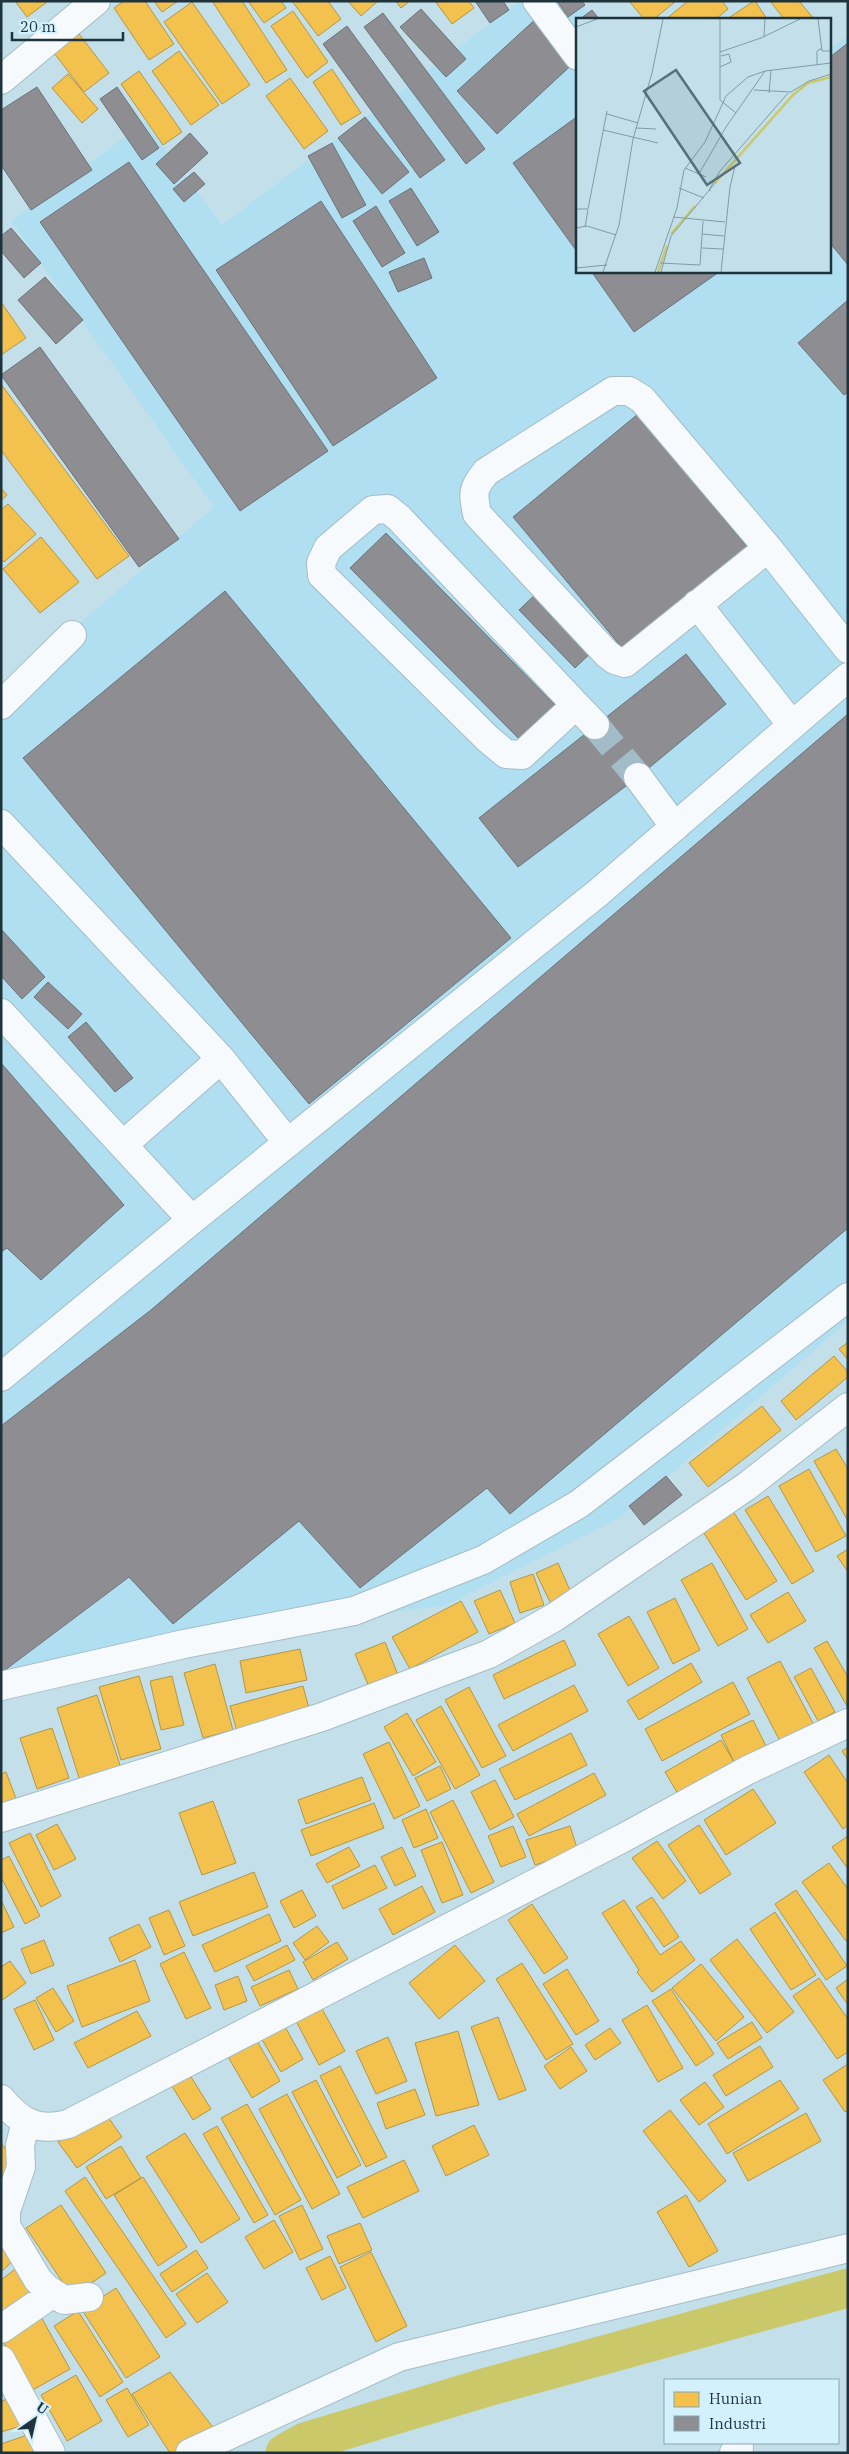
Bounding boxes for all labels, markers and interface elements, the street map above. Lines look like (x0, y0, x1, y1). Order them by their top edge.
scale bar (12, 10, 124, 42)
text: 20 m (20, 17, 56, 36)
inset map (576, 18, 832, 272)
legend (664, 2379, 839, 2444)
text: Hunian (709, 2389, 763, 2408)
north arrow (10, 2394, 60, 2444)
text: U (33, 2398, 52, 2419)
text: Industri (709, 2414, 766, 2433)

